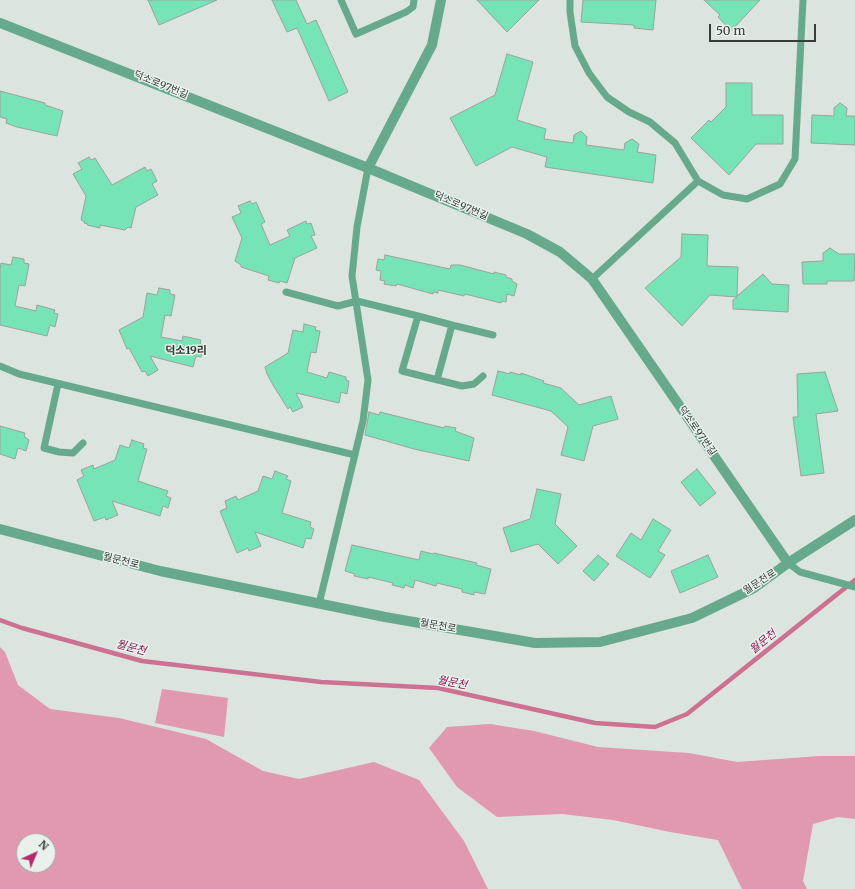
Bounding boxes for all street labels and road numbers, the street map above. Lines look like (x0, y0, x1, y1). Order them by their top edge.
street label: 덕소로97번길 (132, 69, 190, 101)
street label: 덕소로97번길 (432, 189, 490, 223)
street label: 덕소로97번길 (676, 404, 718, 458)
street label: 월문천로 (102, 551, 140, 571)
street label: 월문천로 (741, 567, 779, 597)
street label: 월문천로 (419, 617, 457, 635)

